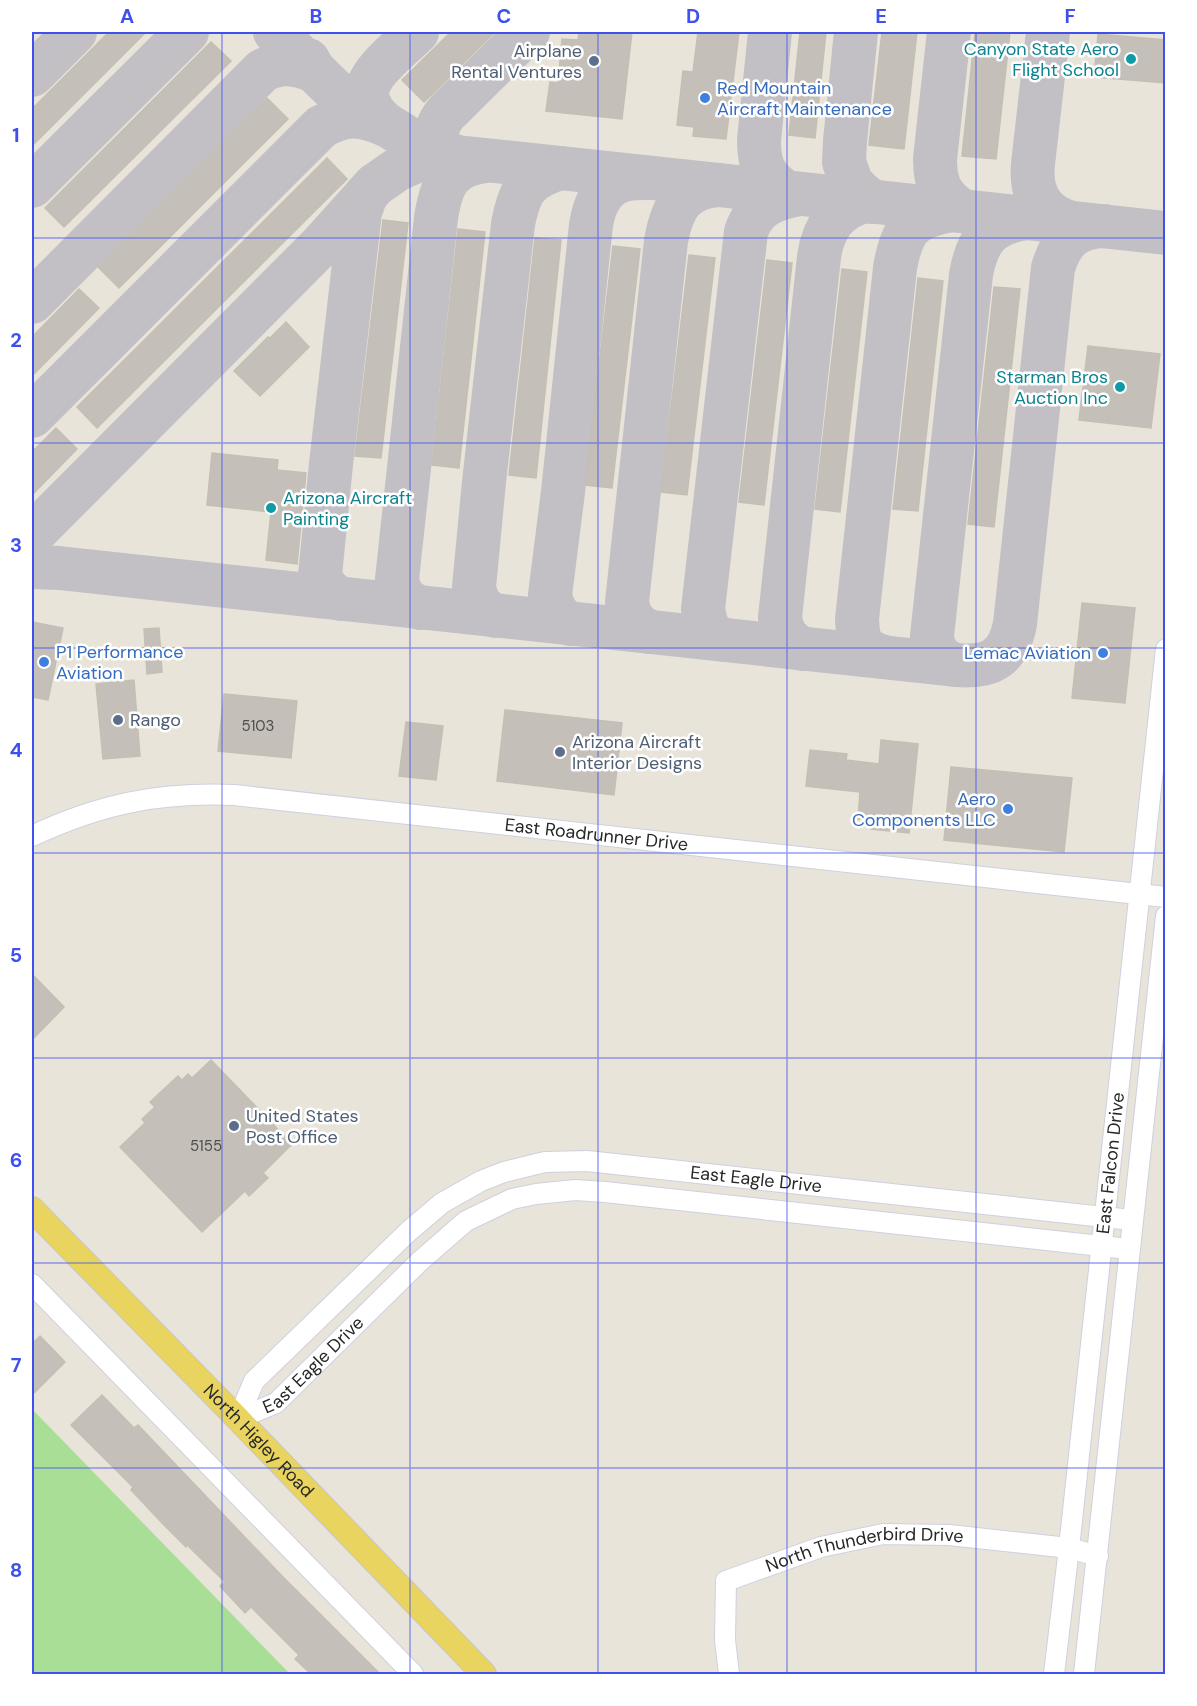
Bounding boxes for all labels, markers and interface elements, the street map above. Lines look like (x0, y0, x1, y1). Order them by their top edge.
text: A (120, 3, 134, 29)
text: B (310, 3, 322, 29)
text: C (497, 3, 511, 29)
text: D (686, 3, 700, 29)
text: E (875, 3, 887, 29)
text: F (1064, 3, 1076, 29)
place label: Canyon State Aero Flight School (964, 37, 1119, 82)
place label: Airplane Rental Ventures (451, 39, 582, 84)
marker: Canyon State Aero Flight School (1124, 52, 1138, 66)
marker: Airplane Rental Ventures (587, 54, 601, 68)
place label: Red Mountain Aircraft Maintenance (717, 76, 892, 121)
marker: Red Mountain Aircraft Maintenance (698, 91, 712, 105)
text: 1 (12, 122, 20, 148)
text: 2 (10, 327, 22, 353)
place label: Starman Bros Auction Inc (996, 365, 1108, 410)
marker: Starman Bros Auction Inc (1113, 380, 1127, 394)
place label: Arizona Aircraft Painting (283, 486, 412, 531)
marker: Arizona Aircraft Painting (264, 501, 278, 515)
text: 3 (10, 532, 22, 558)
place label: P1 Performance Aviation (56, 640, 183, 685)
place label: Lemac Aviation (964, 641, 1091, 665)
marker: Lemac Aviation (1096, 646, 1110, 660)
marker: P1 Performance Aviation (37, 655, 51, 669)
place label: Rango (130, 708, 181, 732)
marker: Rango (111, 713, 125, 727)
house number: 5103 (242, 716, 274, 736)
place label: Arizona Aircraft Interior Designs (572, 730, 702, 775)
text: 4 (10, 737, 23, 763)
marker: Arizona Aircraft Interior Designs (553, 745, 567, 759)
place label: Aero Components LLC (852, 787, 996, 832)
marker: Aero Components LLC (1001, 802, 1015, 816)
street label: East Roadrunner Drive (504, 813, 689, 857)
text: 5 (10, 942, 22, 968)
street label: East Falcon Drive (1091, 1091, 1130, 1235)
place label: United States Post Office (246, 1104, 359, 1149)
marker: United States Post Office (227, 1119, 241, 1133)
house number: 5155 (190, 1136, 222, 1156)
text: 6 (10, 1147, 22, 1173)
street label: East Eagle Drive (689, 1160, 823, 1198)
street label: East Eagle Drive (259, 1311, 369, 1419)
text: 7 (11, 1352, 22, 1378)
street label: North Higley Road (198, 1379, 319, 1503)
street label: North Thunderbird Drive (762, 1522, 965, 1578)
text: 8 (10, 1557, 22, 1583)

